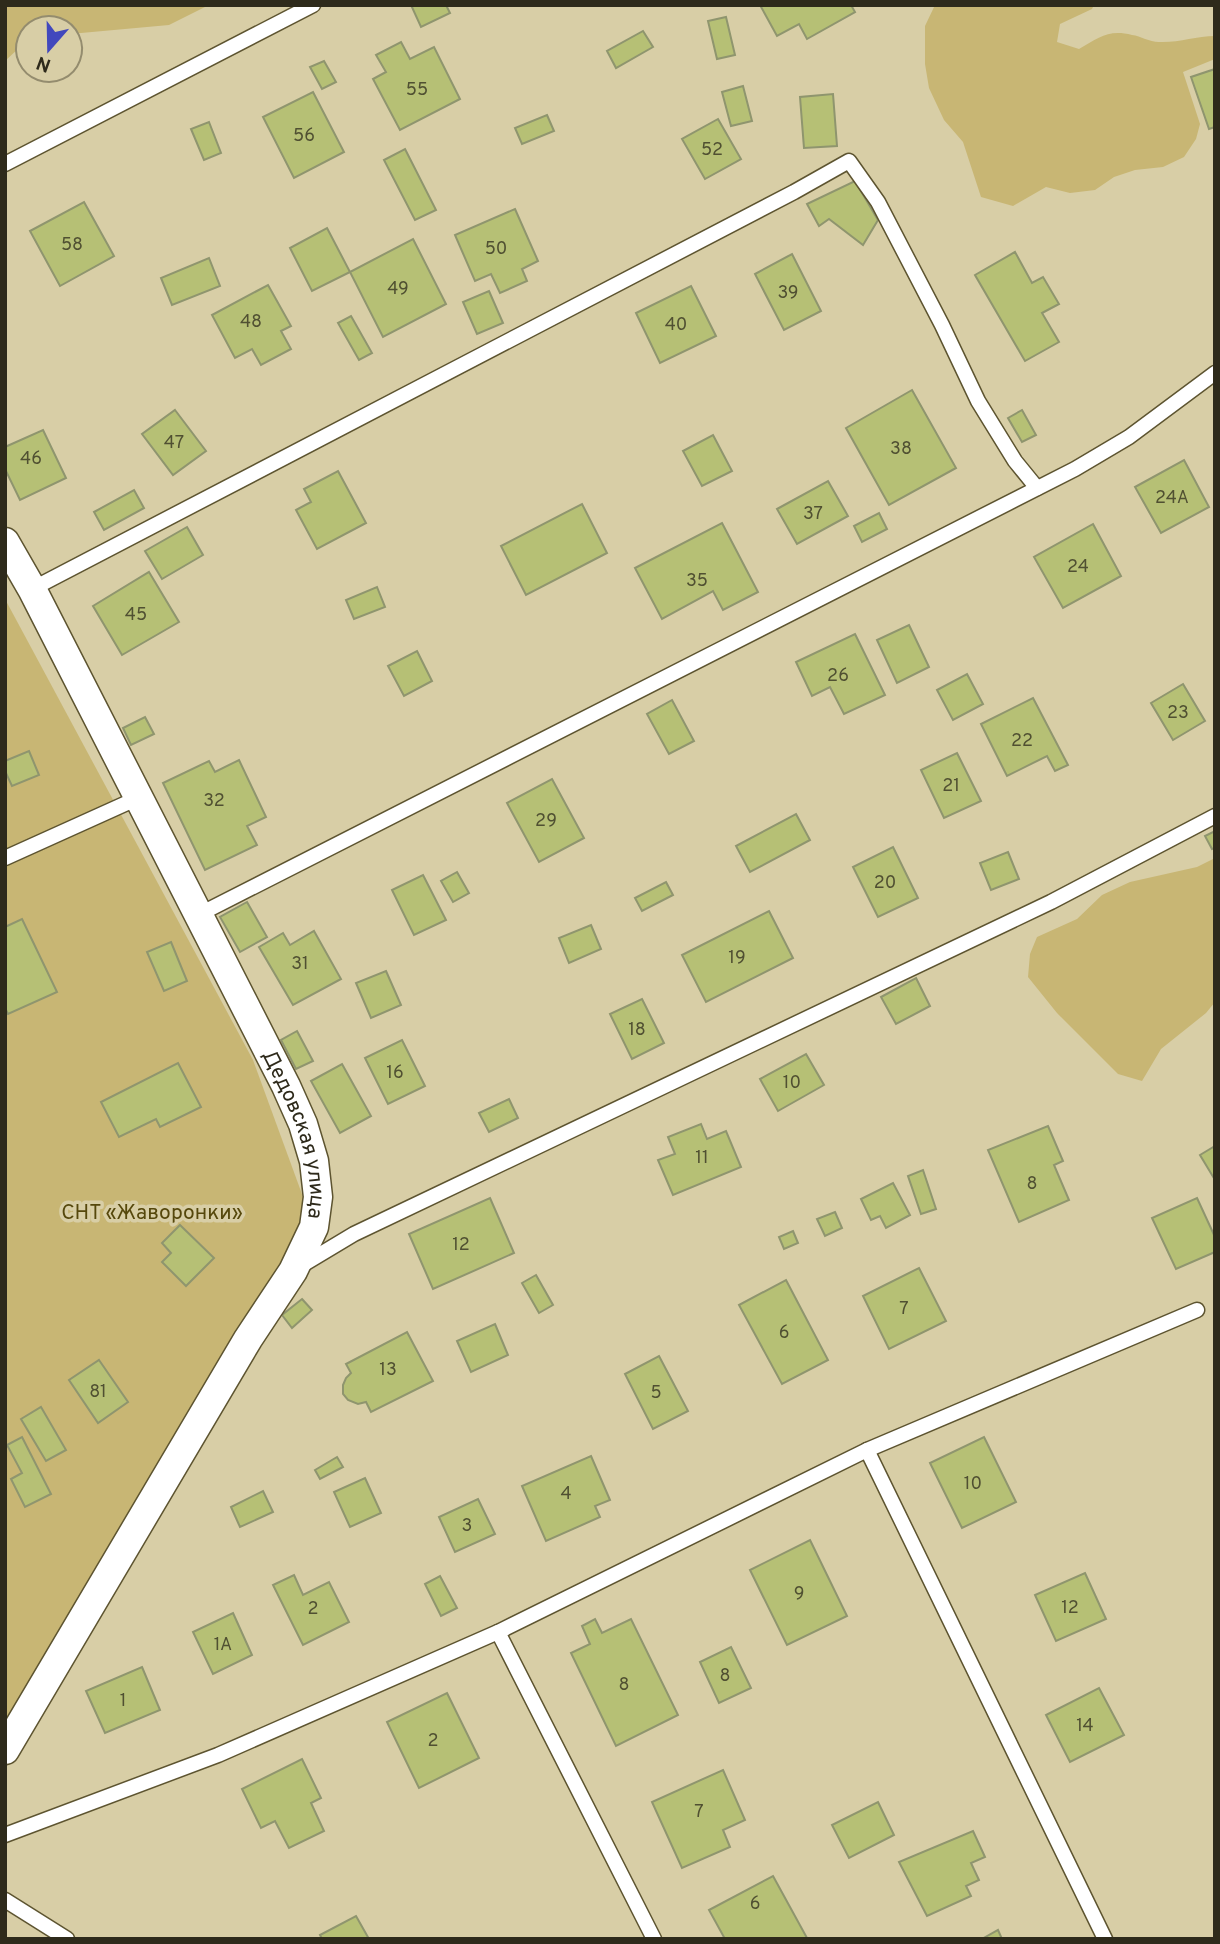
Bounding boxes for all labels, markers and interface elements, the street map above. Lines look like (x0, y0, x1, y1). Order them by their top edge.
north arrow (14, 14, 84, 84)
text: N (33, 49, 54, 77)
house number: 55 (406, 79, 428, 102)
house number: 56 (293, 125, 315, 148)
house number: 52 (701, 139, 723, 162)
house number: 58 (61, 234, 83, 257)
house number: 50 (485, 238, 507, 261)
house number: 49 (387, 278, 409, 301)
house number: 39 (777, 282, 799, 305)
house number: 48 (240, 311, 262, 334)
house number: 40 (665, 314, 687, 337)
house number: 47 (164, 432, 184, 455)
house number: 38 (890, 438, 912, 461)
house number: 46 (20, 448, 42, 471)
house number: 24А (1155, 487, 1189, 510)
house number: 37 (803, 503, 823, 526)
house number: 24 (1067, 556, 1089, 579)
house number: 35 (686, 570, 708, 593)
house number: 45 (125, 604, 147, 627)
house number: 26 (827, 665, 849, 688)
house number: 23 (1167, 702, 1189, 725)
house number: 22 (1011, 730, 1033, 753)
house number: 21 (942, 775, 960, 798)
house number: 32 (203, 790, 225, 813)
house number: 29 (535, 810, 557, 833)
house number: 20 (874, 872, 896, 895)
house number: 19 (728, 947, 746, 970)
house number: 31 (291, 953, 309, 976)
house number: 18 (628, 1019, 646, 1042)
street label: Дедовская улица (255, 1046, 330, 1221)
house number: 16 (386, 1062, 404, 1085)
house number: 10 (783, 1072, 801, 1095)
house number: 11 (695, 1147, 709, 1170)
house number: 8 (1027, 1173, 1038, 1196)
park label: СНТ «Жаворонки» (61, 1200, 243, 1227)
house number: 12 (452, 1234, 470, 1257)
house number: 7 (899, 1298, 909, 1321)
house number: 6 (779, 1322, 789, 1345)
house number: 13 (379, 1359, 397, 1382)
house number: 81 (89, 1381, 107, 1404)
house number: 5 (650, 1382, 662, 1405)
house number: 10 (964, 1473, 982, 1496)
house number: 4 (560, 1483, 572, 1506)
house number: 3 (462, 1515, 472, 1538)
house number: 9 (794, 1583, 804, 1606)
house number: 12 (1061, 1597, 1079, 1620)
house number: 2 (307, 1598, 319, 1621)
house number: 1А (214, 1634, 232, 1657)
house number: 8 (720, 1665, 731, 1688)
house number: 8 (619, 1674, 630, 1697)
house number: 1 (120, 1690, 126, 1713)
house number: 14 (1076, 1715, 1094, 1738)
house number: 2 (427, 1730, 439, 1753)
house number: 7 (694, 1801, 704, 1824)
house number: 6 (750, 1893, 760, 1916)

